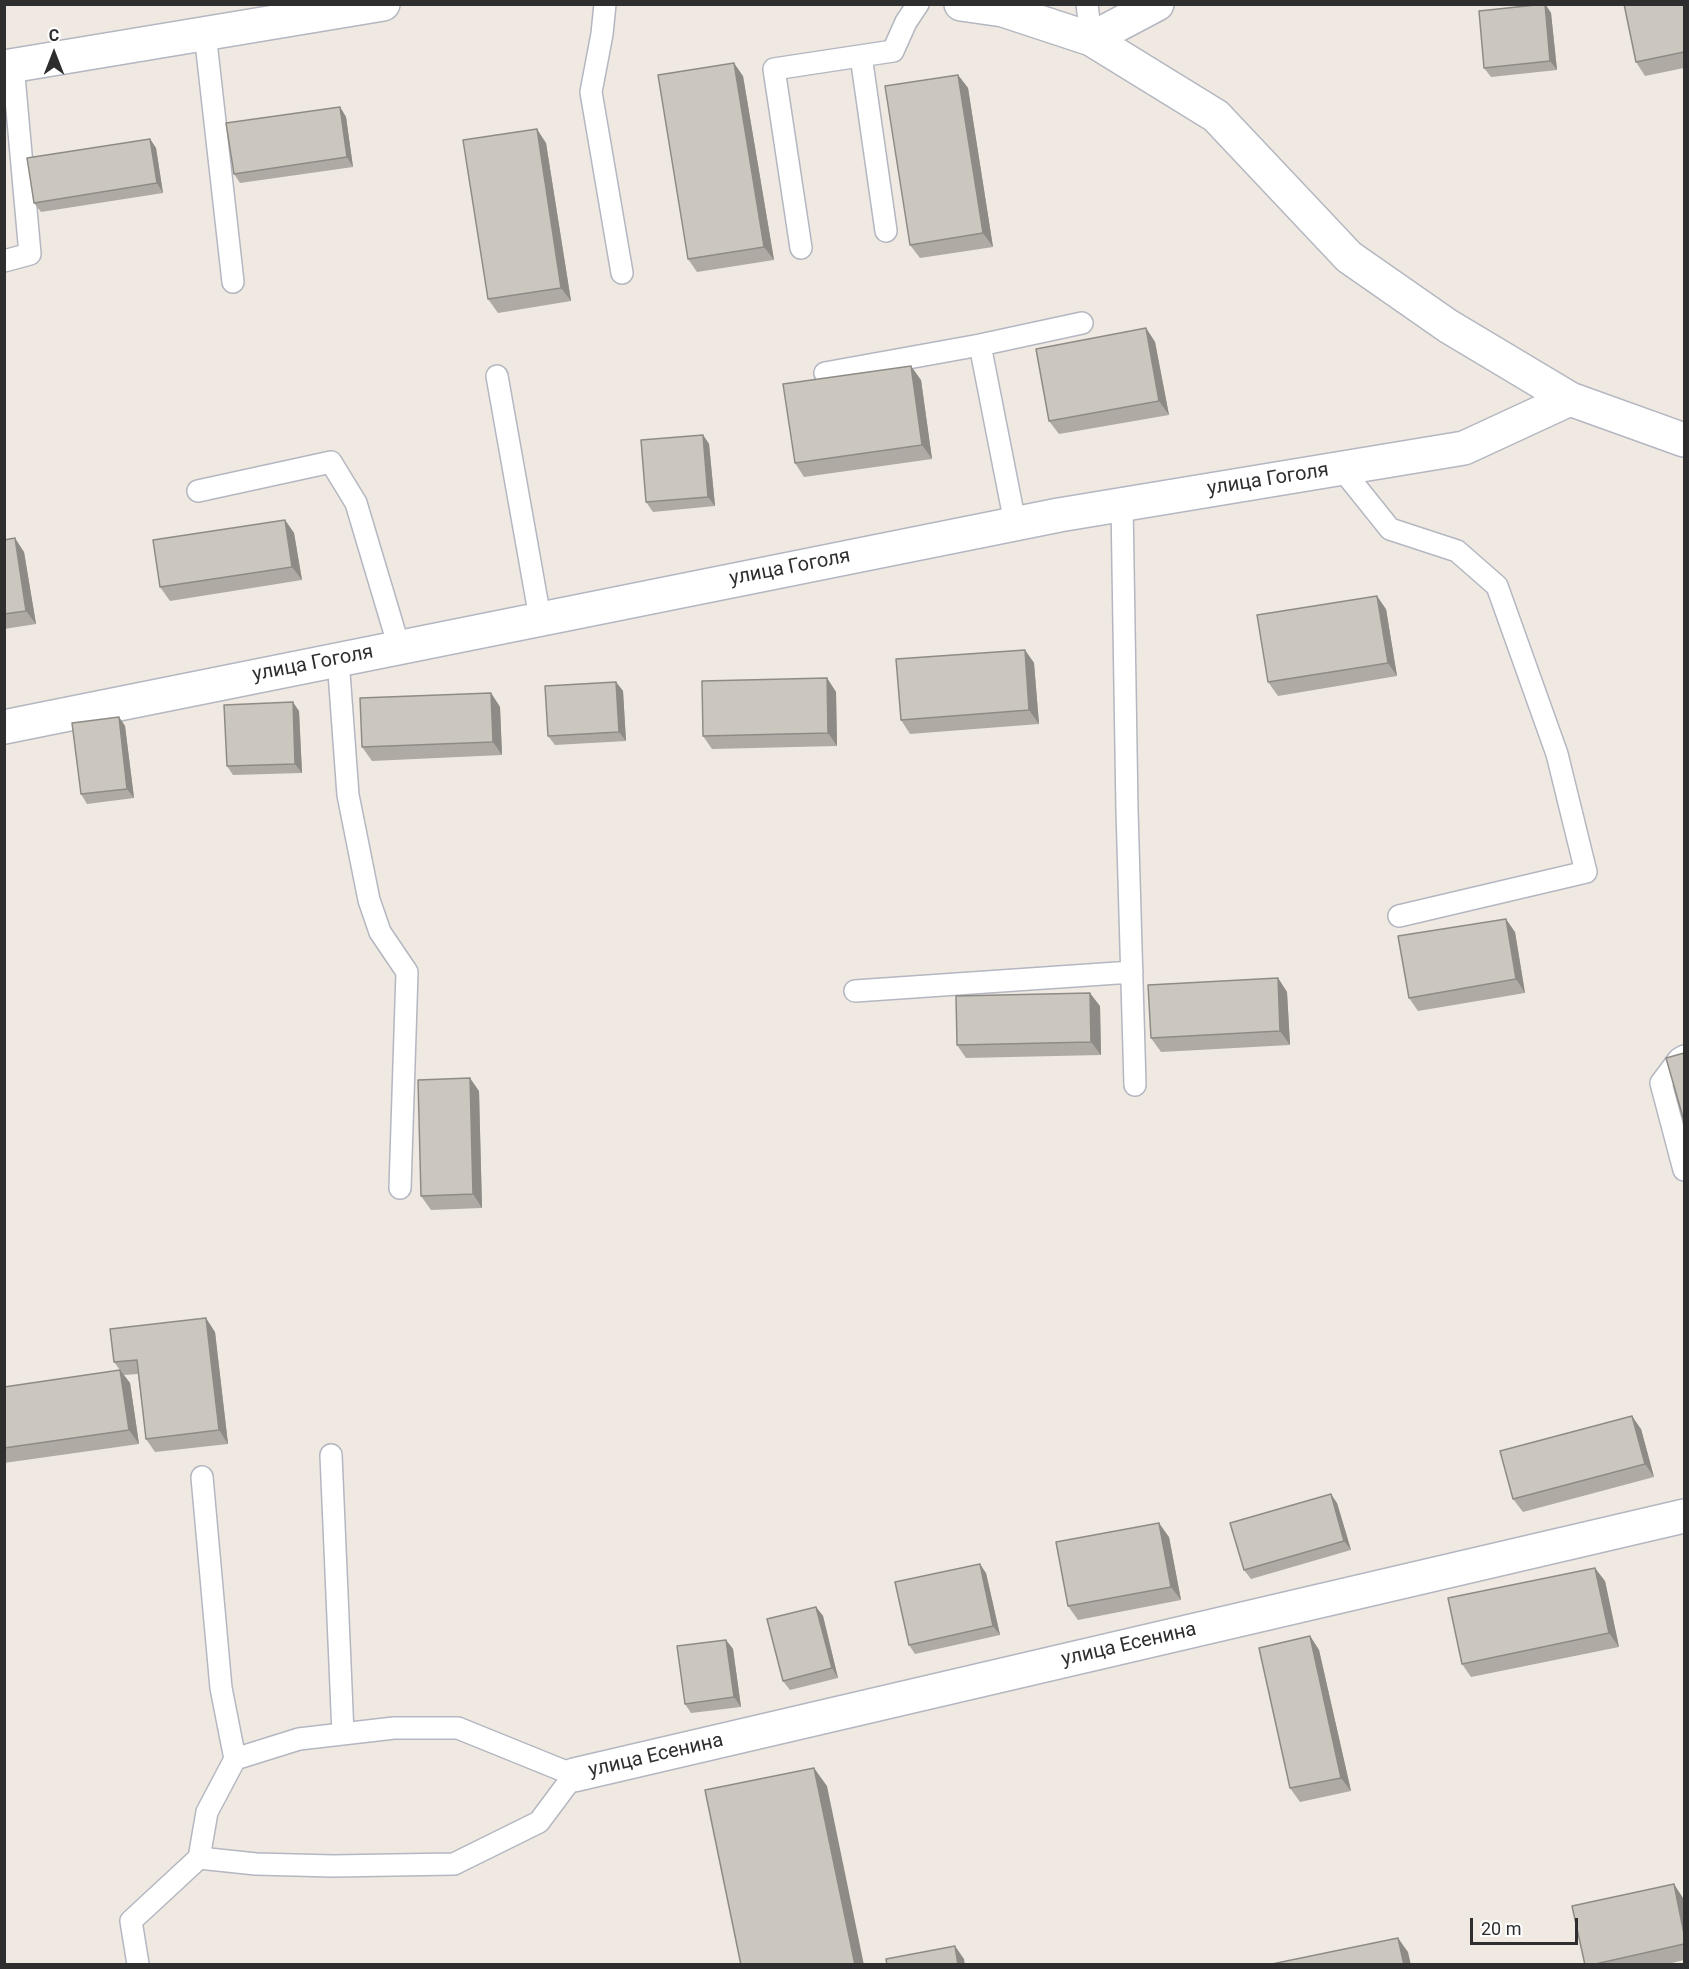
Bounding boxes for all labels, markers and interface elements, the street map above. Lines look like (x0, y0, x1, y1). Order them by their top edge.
north arrow (24, 24, 84, 84)
text: С (49, 26, 59, 45)
street label: улица Гоголя (1206, 459, 1330, 501)
street label: улица Гоголя (728, 545, 852, 591)
street label: улица Гоголя (251, 641, 375, 687)
street label: улица Есенина (1059, 1618, 1199, 1672)
street label: улица Есенина (586, 1729, 726, 1783)
scale bar (1473, 1906, 1581, 1944)
text: 20 m (1481, 1918, 1521, 1939)

